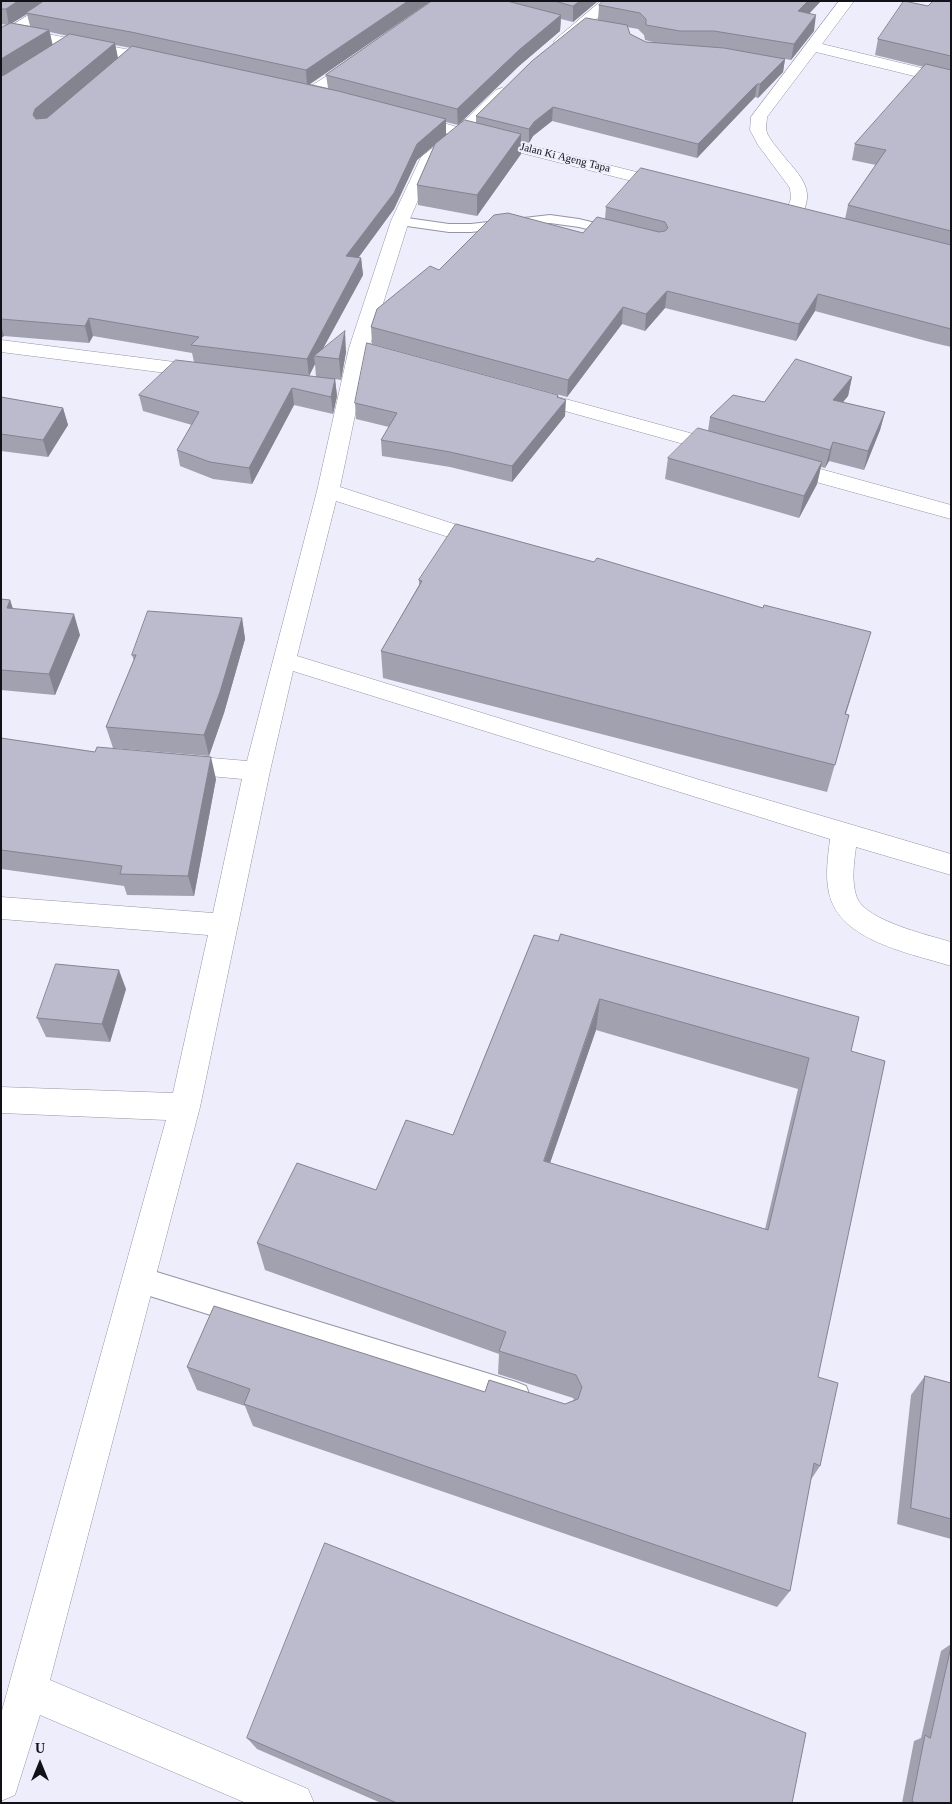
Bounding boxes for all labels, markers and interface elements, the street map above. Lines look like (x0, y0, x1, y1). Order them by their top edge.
street label: Jalan Ki Ageng Tapa (519, 140, 611, 176)
north arrow (15, 1739, 65, 1789)
text: U (35, 1741, 45, 1756)

